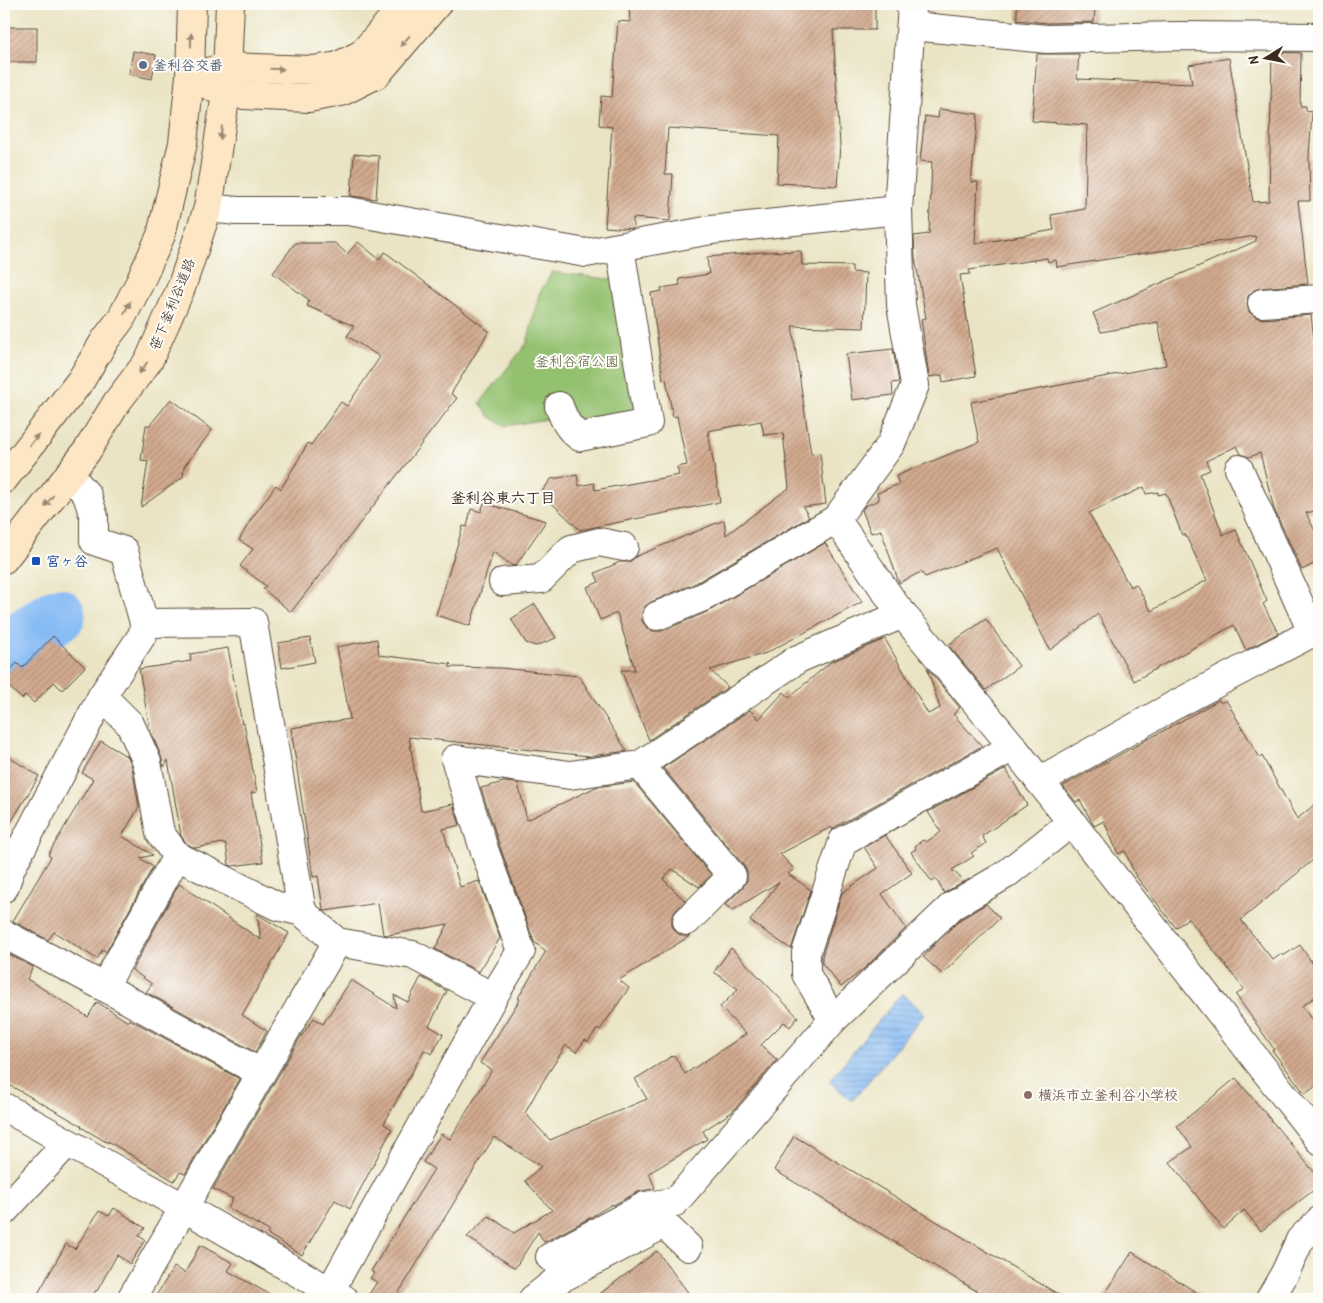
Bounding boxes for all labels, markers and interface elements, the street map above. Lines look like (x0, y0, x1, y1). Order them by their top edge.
one-way arrow (187, 32, 195, 48)
north arrow (1240, 32, 1290, 82)
one-way arrow (400, 35, 411, 47)
text: N (1243, 54, 1263, 66)
place label: 釜利谷交番 (153, 55, 223, 74)
marker: 釜利谷交番 (137, 59, 149, 71)
one-way arrow (269, 65, 285, 73)
one-way arrow (216, 125, 224, 141)
street label: 笹下釜利谷道路 (144, 255, 199, 353)
one-way arrow (123, 300, 131, 315)
park label: 釜利谷宿公園 (535, 351, 619, 370)
one-way arrow (137, 361, 148, 374)
one-way arrow (28, 434, 39, 447)
district label: 釜利谷東六丁目 (450, 487, 556, 508)
one-way arrow (43, 494, 54, 507)
place label: 宮ヶ谷 (46, 551, 88, 570)
marker: 宮ヶ谷 (30, 555, 42, 567)
place label: 横浜市立釜利谷小学校 (1038, 1085, 1178, 1104)
marker: 横浜市立釜利谷小学校 (1022, 1089, 1034, 1101)

